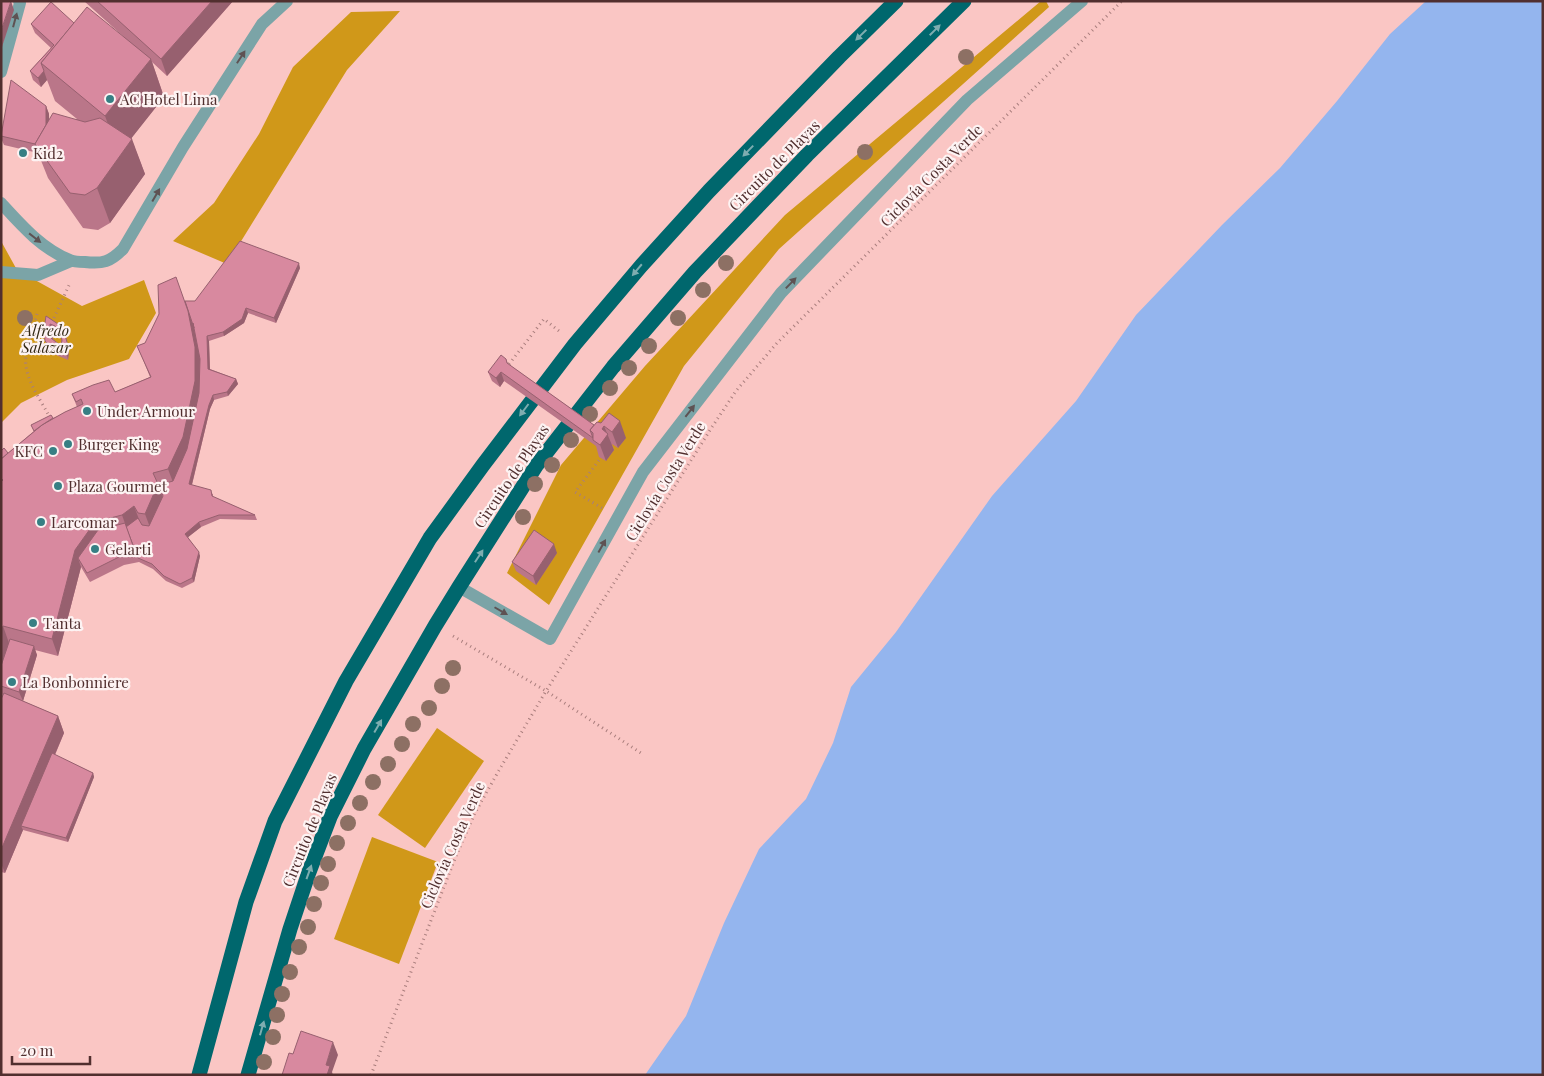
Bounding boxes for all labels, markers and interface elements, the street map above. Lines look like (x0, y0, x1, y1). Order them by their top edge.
one-way arrow (12, 12, 20, 27)
one-way arrow (929, 24, 941, 36)
one-way arrow (856, 29, 868, 41)
one-way arrow (236, 50, 246, 63)
place label: AC Hotel Lima (119, 89, 218, 109)
marker: AC Hotel Lima (104, 93, 116, 105)
street label: Circuito de Playas (724, 115, 824, 215)
street label: Ciclovía Costa Verde (876, 120, 986, 230)
place label: Kid2 (33, 143, 63, 163)
one-way arrow (742, 145, 754, 157)
marker: Kid2 (17, 147, 29, 159)
one-way arrow (151, 188, 160, 202)
one-way arrow (28, 233, 42, 243)
one-way arrow (631, 264, 643, 276)
one-way arrow (785, 277, 797, 289)
park label: Alfredo Salazar (20, 320, 71, 357)
place label: Under Armour (97, 401, 195, 421)
one-way arrow (519, 403, 529, 417)
one-way arrow (685, 404, 696, 417)
marker: Under Armour (81, 405, 93, 417)
street label: Ciclovía Costa Verde (620, 418, 710, 544)
street label: Circuito de Playas (469, 420, 553, 532)
place label: Burger King (78, 434, 159, 454)
marker: Burger King (62, 438, 74, 450)
place label: KFC (14, 441, 43, 461)
marker: KFC (47, 445, 59, 457)
place label: Plaza Gourmet (68, 476, 168, 496)
marker: Plaza Gourmet (52, 480, 64, 492)
place label: Larcomar (51, 512, 117, 532)
marker: Larcomar (35, 516, 47, 528)
place label: Gelarti (105, 539, 152, 559)
one-way arrow (598, 539, 606, 554)
marker: Gelarti (89, 543, 101, 555)
one-way arrow (474, 549, 483, 562)
one-way arrow (494, 607, 508, 615)
place label: Tanta (43, 613, 82, 633)
marker: Tanta (27, 617, 39, 629)
place label: La Bonbonniere (22, 672, 129, 692)
marker: La Bonbonniere (6, 676, 18, 688)
one-way arrow (373, 719, 382, 732)
street label: Circuito de Playas (277, 770, 341, 890)
street label: Ciclovía Costa Verde (415, 778, 489, 912)
one-way arrow (306, 865, 313, 880)
one-way arrow (258, 1020, 266, 1035)
scale bar (12, 1034, 90, 1066)
text: 20 m (20, 1040, 54, 1060)

